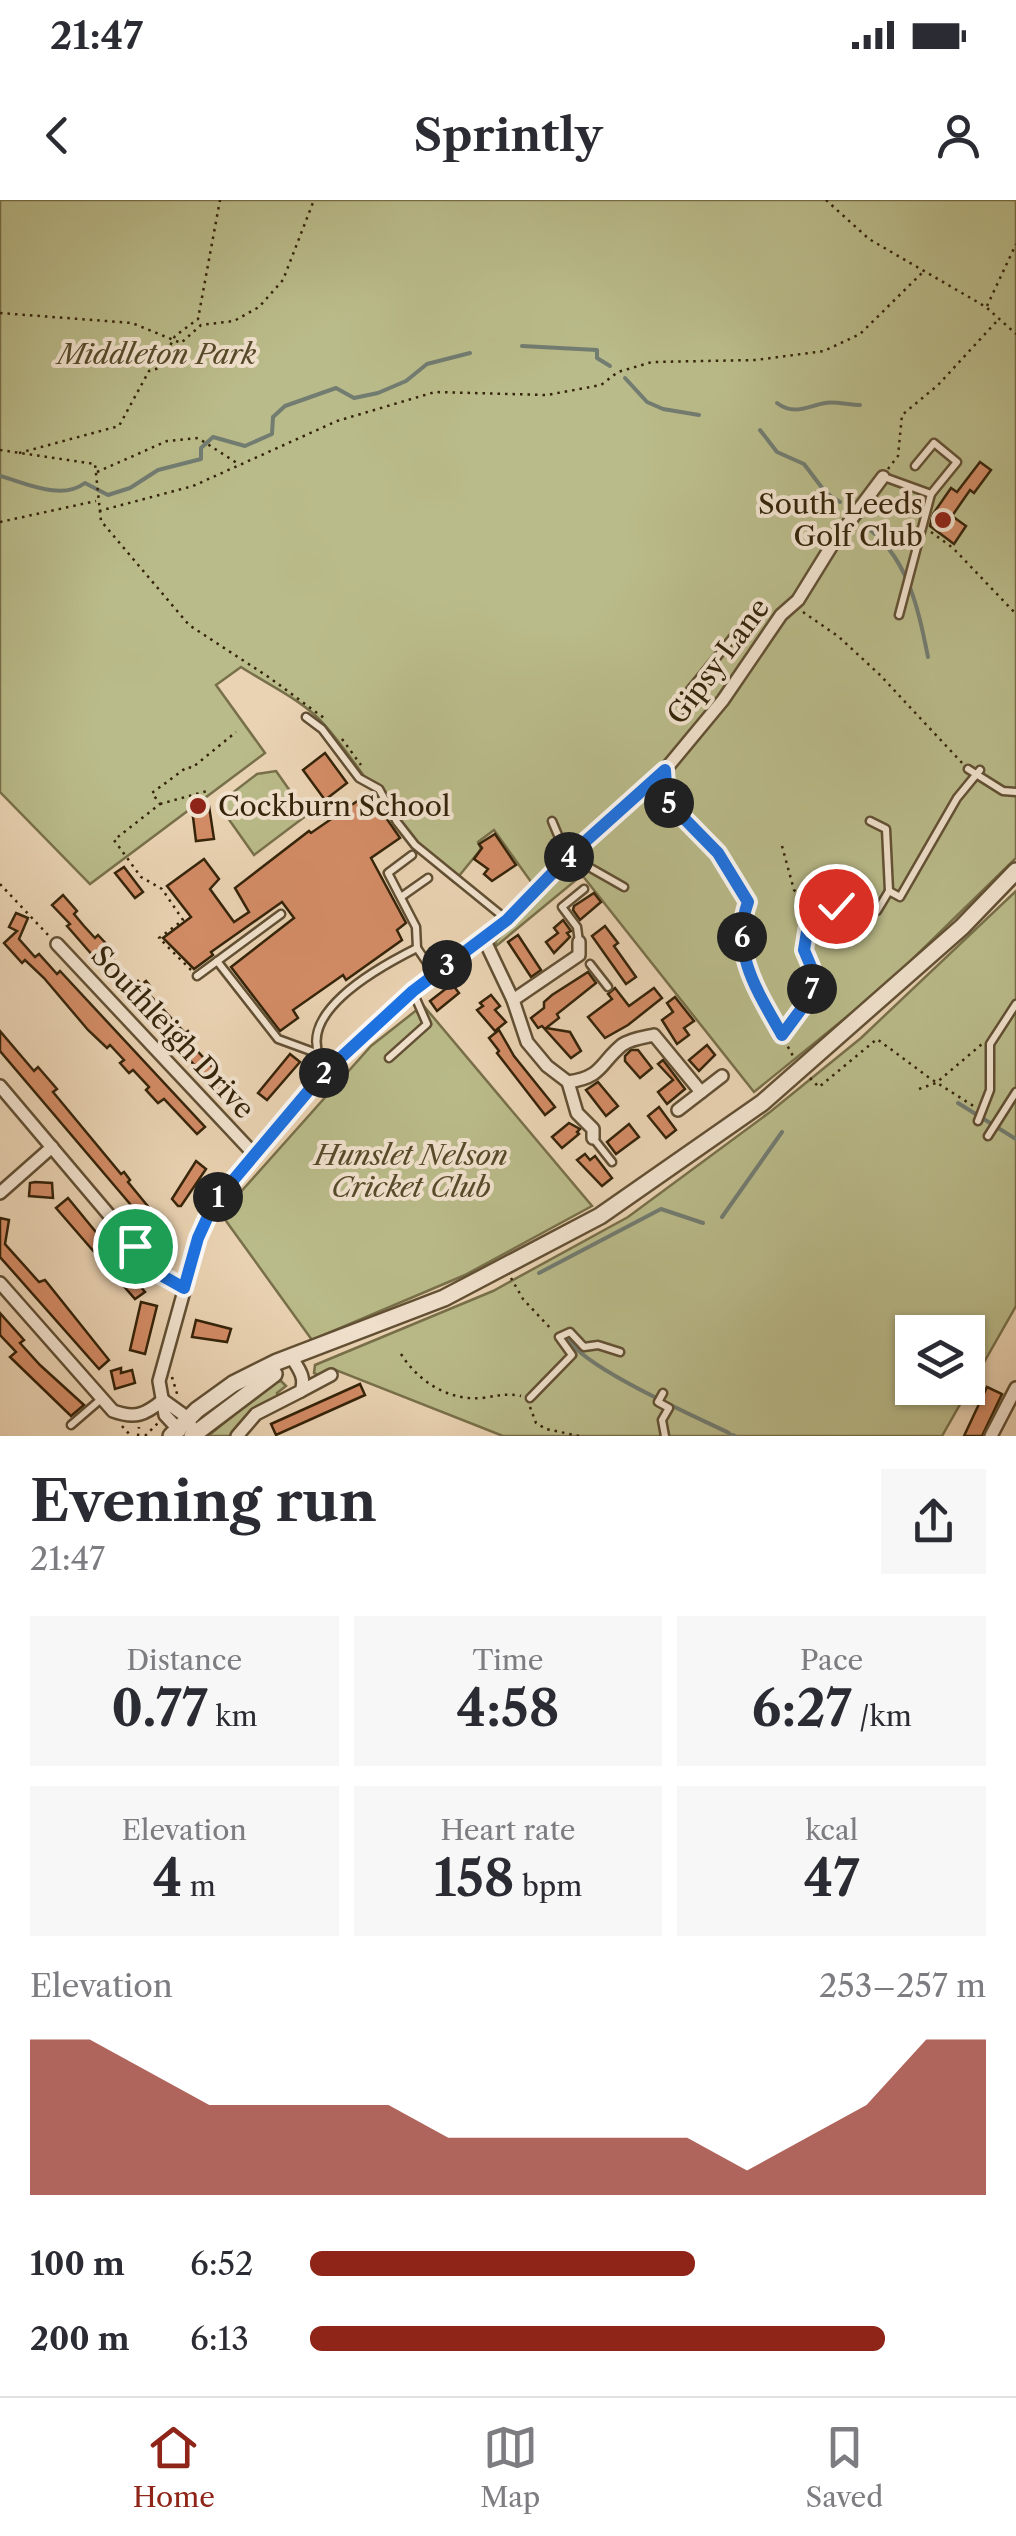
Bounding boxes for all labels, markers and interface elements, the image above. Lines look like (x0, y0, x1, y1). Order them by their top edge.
text: 21:47 (50, 12, 143, 59)
text: Sprintly (414, 107, 602, 163)
icon: back (30, 108, 85, 163)
icon: person (931, 108, 986, 163)
park label: Middleton Park (55, 337, 257, 371)
place label: South Leeds Golf Club (758, 487, 923, 553)
marker: South Leeds Golf Club (932, 509, 954, 531)
street label: Gipsy Lane (660, 591, 776, 731)
pin: 5 (644, 778, 694, 828)
text: 5 (661, 786, 677, 820)
place label: Cockburn School (218, 789, 450, 823)
marker: Cockburn School (187, 795, 209, 817)
pin: 4 (544, 832, 594, 882)
text: 4 (561, 840, 577, 874)
pin (794, 864, 879, 949)
icon: check (809, 879, 864, 934)
pin: 6 (717, 912, 767, 962)
text: 6 (734, 920, 750, 954)
street label: Southleigh Drive (84, 939, 262, 1125)
pin: 3 (422, 940, 472, 990)
text: 3 (439, 948, 455, 982)
pin: 7 (787, 964, 837, 1014)
text: 7 (805, 972, 819, 1006)
pin: 2 (299, 1048, 349, 1098)
text: 2 (316, 1056, 332, 1090)
park label: Hunslet Nelson Cricket Club (312, 1138, 508, 1204)
pin: 1 (193, 1172, 243, 1222)
text: 1 (212, 1180, 224, 1214)
pin (93, 1204, 178, 1289)
icon: arrive (108, 1219, 163, 1274)
map controls (895, 1315, 985, 1405)
button: layers (895, 1315, 985, 1405)
text: Evening run (30, 1468, 377, 1535)
button: share (881, 1469, 986, 1574)
text: 21:47 (30, 1539, 105, 1578)
text: Distance (126, 1643, 242, 1677)
text: Time (473, 1643, 543, 1677)
text: Pace (800, 1643, 863, 1677)
text: 0.77 (111, 1677, 208, 1739)
text: 4:58 (457, 1677, 559, 1739)
text: 6:27 (752, 1677, 852, 1739)
text: km (208, 1699, 258, 1733)
text: /km (852, 1699, 912, 1733)
text: Elevation (122, 1813, 247, 1847)
text: Heart rate (441, 1813, 575, 1847)
text: kcal (805, 1813, 858, 1847)
text: 4 (153, 1847, 182, 1909)
text: 158 (434, 1847, 515, 1909)
text: 47 (804, 1847, 860, 1909)
text: m (182, 1869, 216, 1903)
text: bpm (515, 1869, 582, 1903)
text: Elevation (30, 1966, 173, 2005)
text: 253–257 m (819, 1966, 986, 2005)
text: 100 m (30, 2244, 125, 2283)
text: 6:52 (190, 2244, 254, 2283)
text: 200 m (30, 2319, 130, 2358)
text: 6:13 (190, 2319, 249, 2358)
tab: Home (133, 2420, 215, 2514)
tab: Map (480, 2420, 540, 2514)
tab: Saved (806, 2420, 883, 2514)

